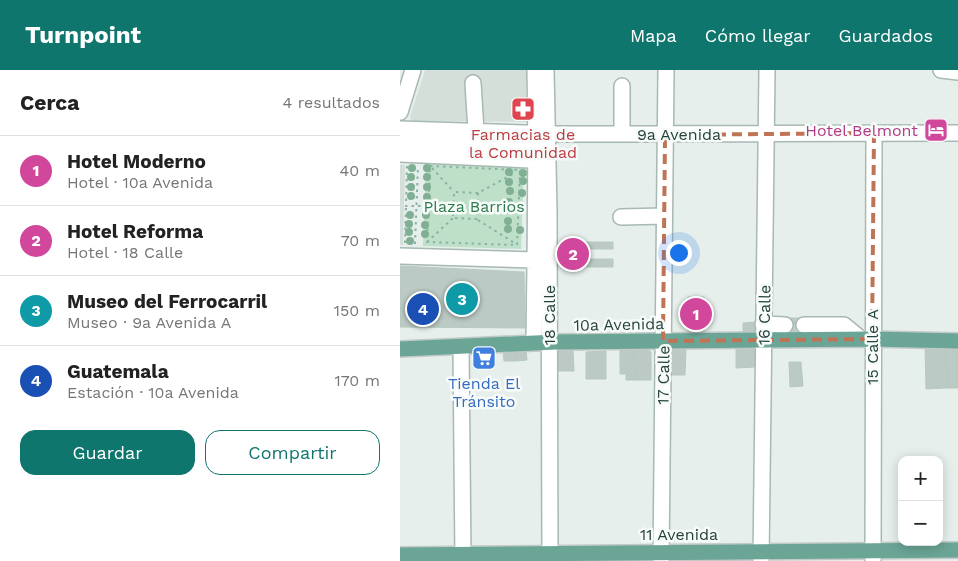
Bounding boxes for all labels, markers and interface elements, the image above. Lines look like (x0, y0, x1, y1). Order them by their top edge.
text: Turnpoint (25, 21, 141, 49)
text: Mapa (630, 25, 677, 46)
text: Cómo llegar (705, 25, 811, 46)
text: Guardados (839, 25, 933, 46)
text: Cerca (20, 90, 79, 115)
text: 4 resultados (283, 93, 380, 112)
pharmacy icon: Farmacias de la Comunidad (510, 96, 536, 122)
hotel icon: Hotel Belmont (923, 117, 949, 143)
place label: Hotel Belmont (805, 121, 918, 140)
place label: Farmacias de la Comunidad (469, 125, 577, 162)
street label: 9a Avenida (637, 125, 721, 144)
text: Hotel Moderno (67, 150, 206, 173)
text: 1 (33, 161, 39, 180)
text: 40 m (340, 161, 380, 180)
text: Hotel · 10a Avenida (67, 173, 213, 192)
park label: Plaza Barrios (423, 197, 525, 216)
text: Hotel Reforma (67, 220, 203, 243)
text: 2 (31, 231, 41, 250)
text: 70 m (341, 231, 380, 250)
pin: 2 (557, 235, 589, 273)
your location (666, 240, 692, 266)
text: Hotel · 18 Calle (67, 243, 183, 262)
pin: 3 (446, 280, 478, 318)
street label: 18 Calle (540, 285, 559, 345)
street label: 16 Calle (754, 285, 775, 345)
text: Museo del Ferrocarril (67, 290, 267, 313)
pin: 4 (407, 290, 439, 328)
pin: 1 (680, 295, 712, 333)
text: 3 (31, 301, 41, 320)
text: 150 m (334, 301, 380, 320)
street label: 15 Calle A (863, 309, 882, 385)
text: Museo · 9a Avenida A (67, 313, 231, 332)
street label: 10a Avenida (574, 314, 664, 335)
supermarket icon: Tienda El Tránsito (471, 345, 497, 371)
street label: 17 Calle (653, 345, 674, 405)
text: Guatemala (67, 360, 169, 383)
text: 4 (31, 371, 41, 390)
text: 170 m (334, 371, 380, 390)
place label: Tienda El Tránsito (448, 374, 520, 411)
text: Estación · 10a Avenida (67, 383, 239, 402)
button: Guardar (20, 430, 195, 475)
button: Compartir (205, 430, 380, 475)
map controls (898, 456, 943, 546)
button: + (898, 456, 943, 501)
button: − (898, 501, 943, 546)
street label: 11 Avenida (640, 525, 718, 544)

